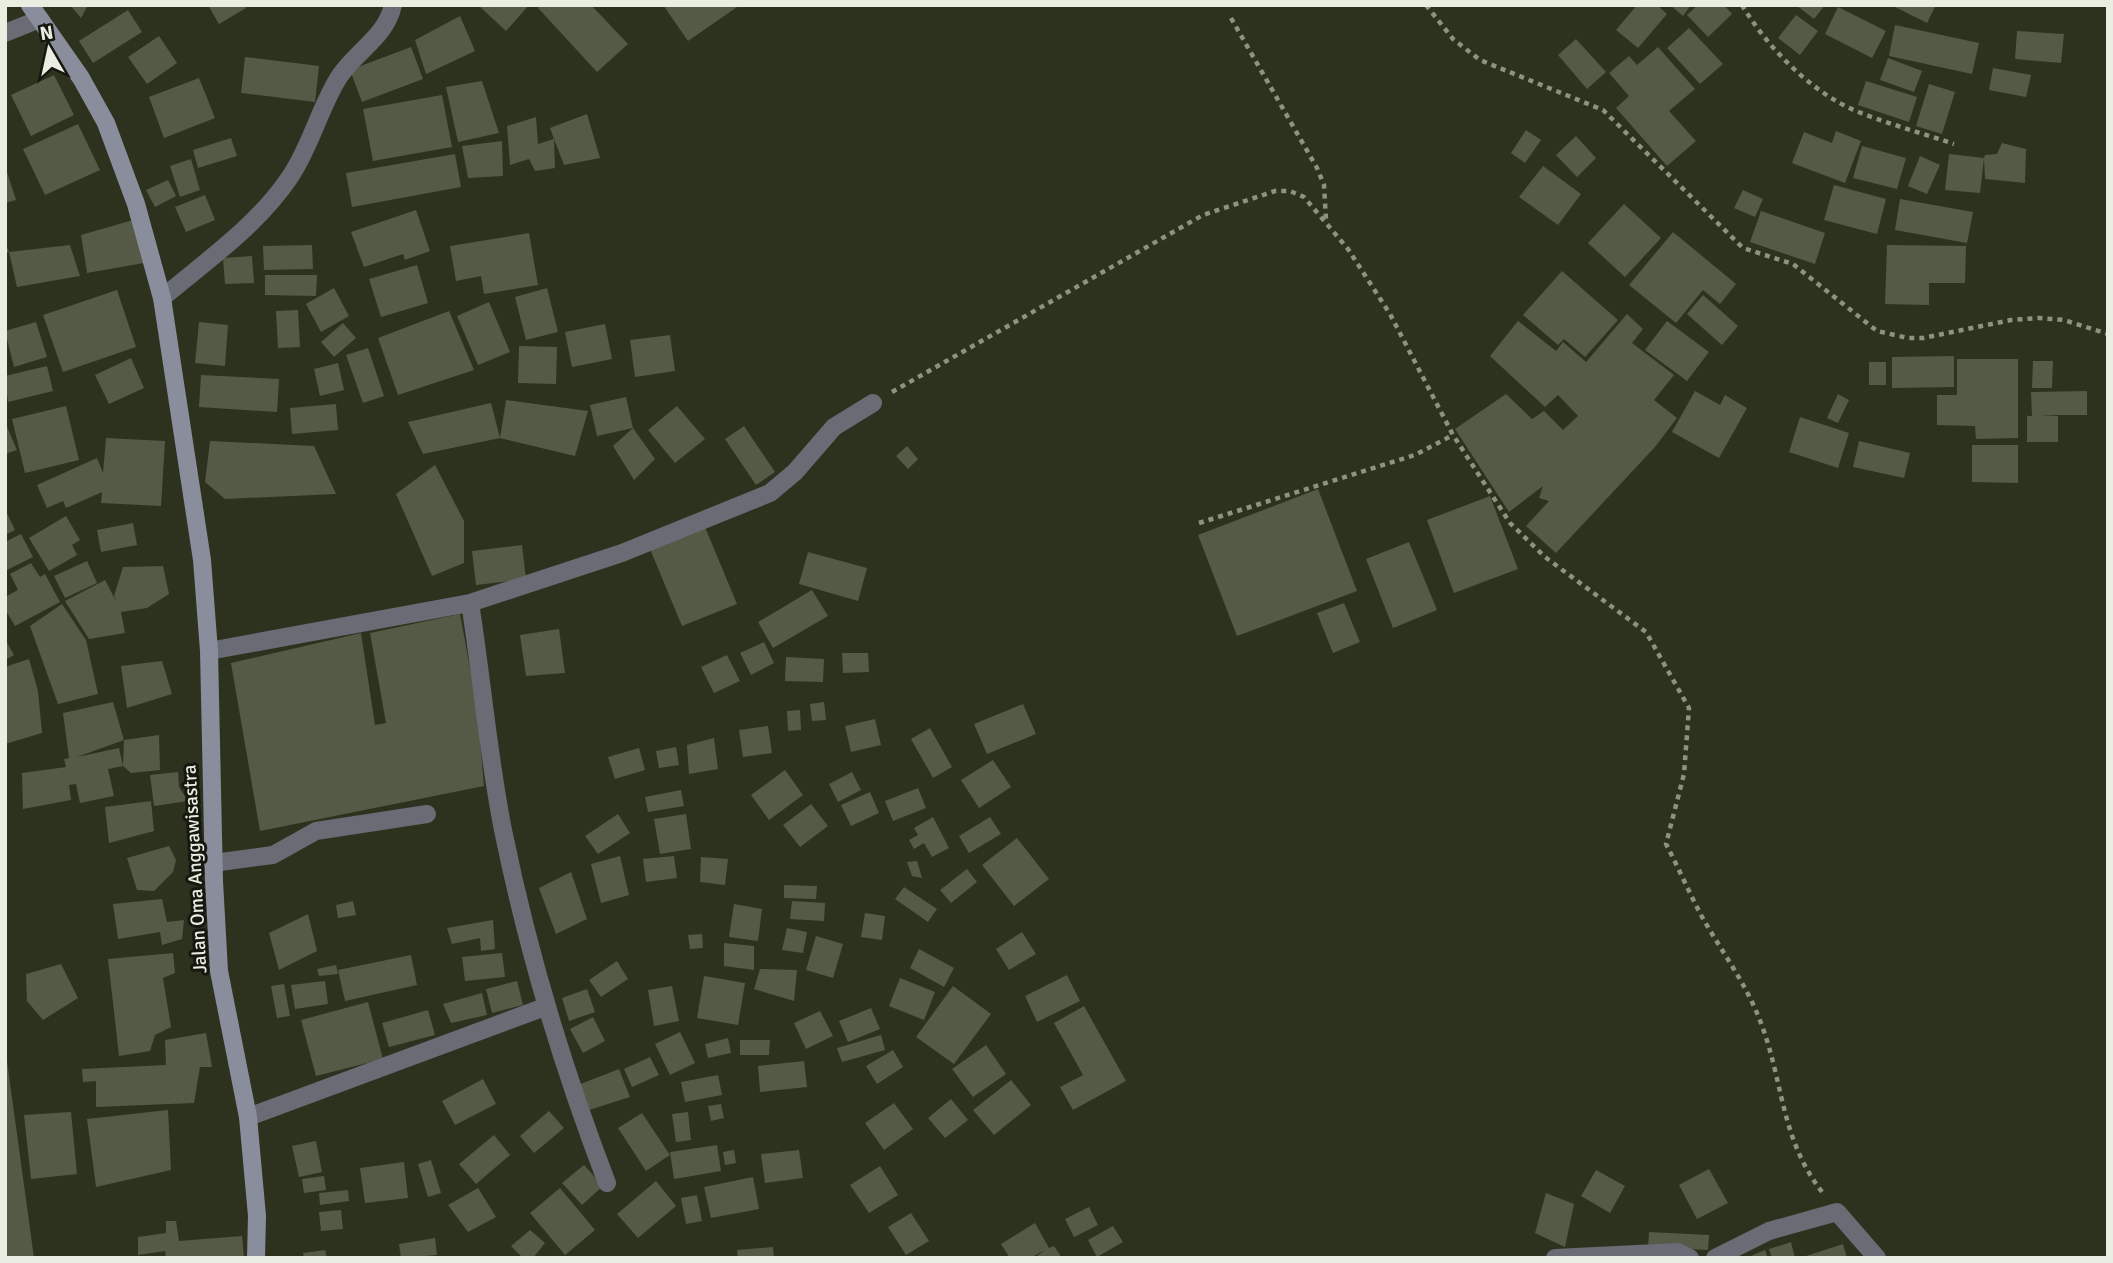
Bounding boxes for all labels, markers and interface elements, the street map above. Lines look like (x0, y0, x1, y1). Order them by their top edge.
north arrow (14, 14, 84, 84)
text: N (38, 20, 55, 46)
street label: Jalan Oma Anggawisastra (178, 764, 212, 974)

